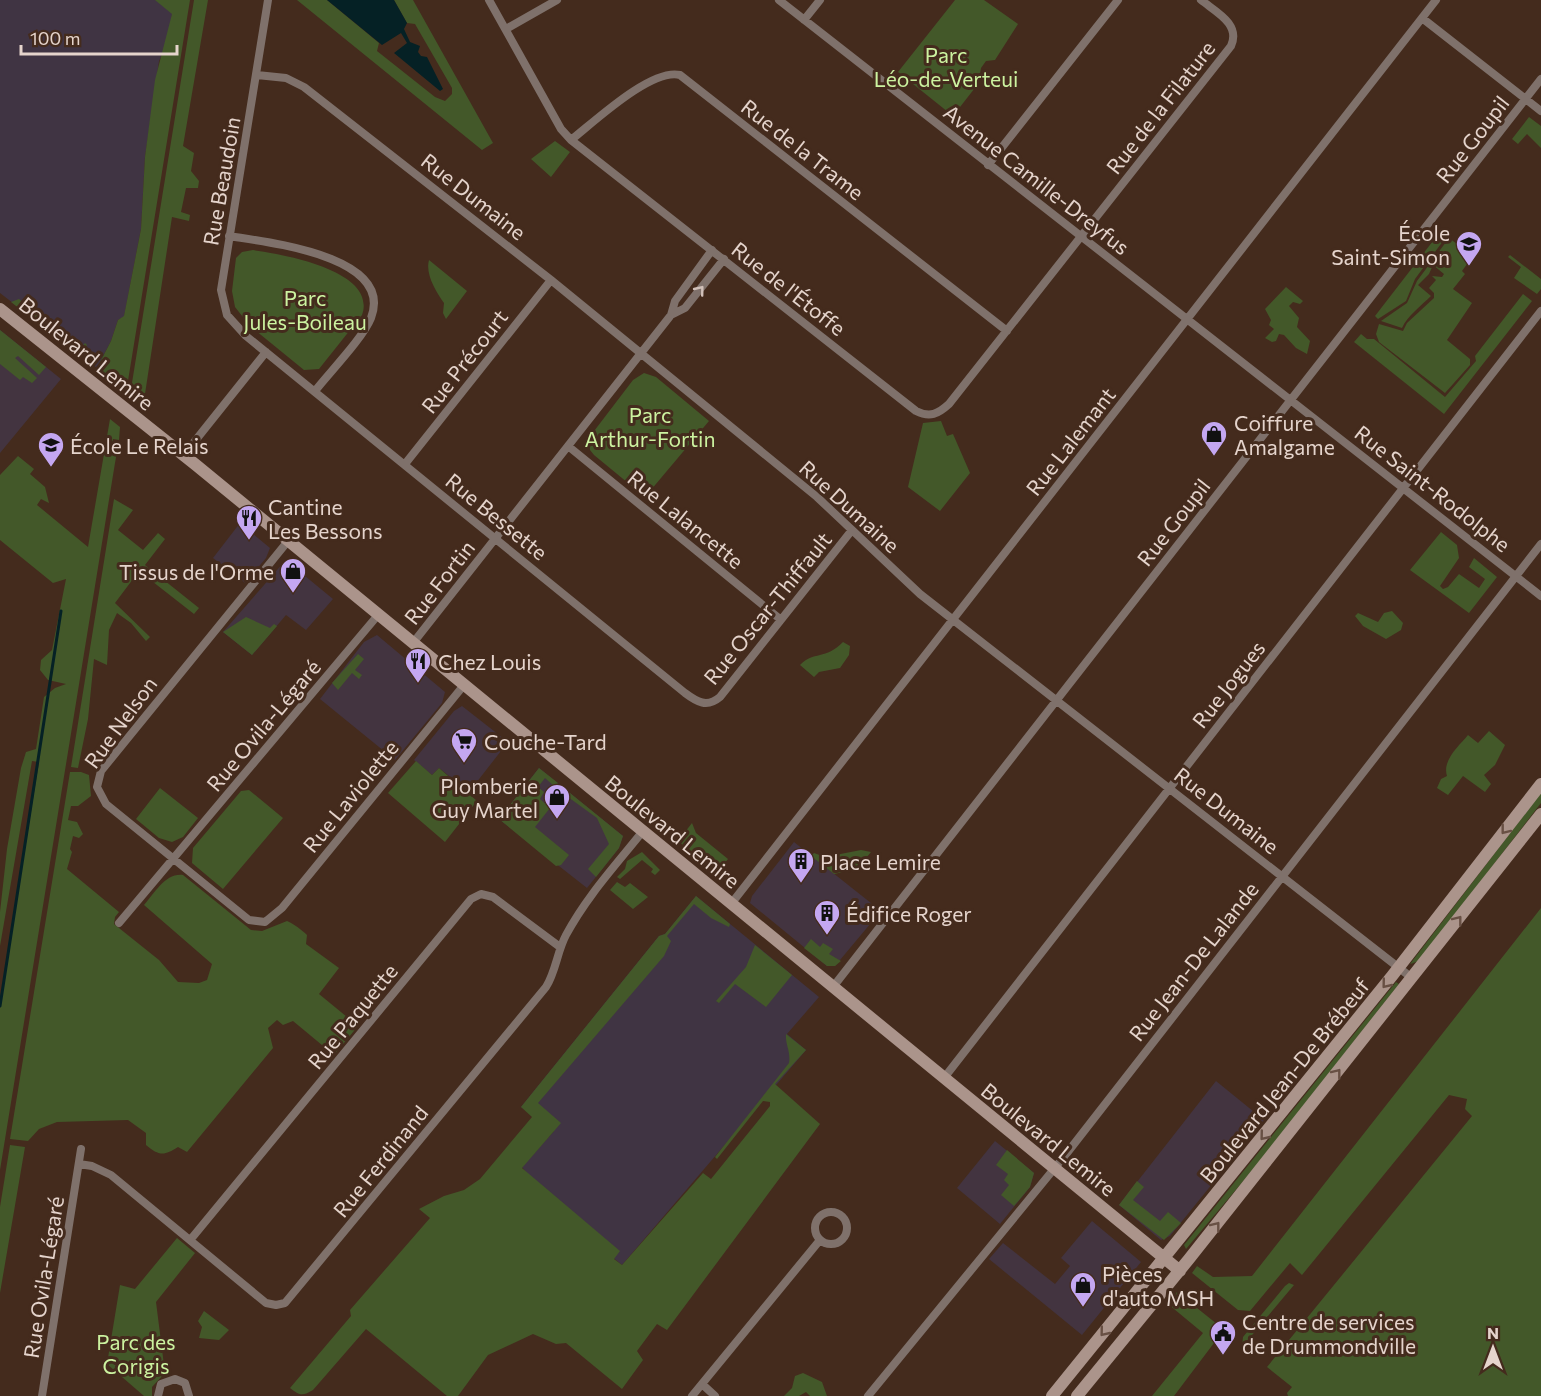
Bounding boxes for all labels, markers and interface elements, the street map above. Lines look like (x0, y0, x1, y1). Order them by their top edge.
scale bar (21, 18, 177, 56)
text: 100 m (30, 27, 80, 49)
street label: Rue de la Filature (1100, 36, 1220, 178)
park label: Parc Léo-de-Verteui (874, 42, 1018, 91)
street label: Rue Goupil (1430, 90, 1514, 188)
street label: Rue de la Trame (737, 93, 869, 205)
street label: Avenue Camille-Dreyfus (939, 99, 1135, 259)
street label: Rue Beaudoin (197, 115, 245, 247)
street label: Rue Dumaine (417, 147, 531, 245)
place label: École Saint-Simon (1331, 220, 1450, 269)
school or university icon: École Saint-Simon (1454, 229, 1484, 267)
street label: Rue de l'Étoffe (727, 236, 851, 340)
park label: Parc Jules-Boileau (243, 285, 367, 334)
one-way arrow (693, 286, 704, 297)
street label: Boulevard Lemire (15, 291, 159, 415)
street label: Rue Précourt (416, 304, 512, 418)
street label: Rue Lalemant (1020, 382, 1120, 500)
park label: Parc Arthur-Fortin (584, 402, 716, 451)
place label: Coiffure Amalgame (1234, 410, 1335, 459)
shop icon: Coiffure Amalgame (1199, 419, 1229, 457)
street label: Rue Saint-Rodolphe (1350, 420, 1516, 556)
school or university icon: École Le Relais (36, 430, 66, 468)
place label: École Le Relais (70, 433, 209, 458)
street label: Rue Dumaine (795, 455, 905, 557)
street label: Rue Lalancette (623, 465, 749, 573)
street label: Rue Bessette (441, 467, 553, 565)
street label: Rue Goupil (1131, 473, 1215, 571)
place label: Cantine Les Bessons (268, 494, 383, 543)
restaurant icon: Cantine Les Bessons (234, 503, 264, 541)
street label: Rue Oscar-Thiffault (698, 527, 836, 689)
street label: Rue Fortin (399, 535, 479, 629)
shop icon: Tissus de l'Orme (278, 556, 308, 594)
place label: Tissus de l'Orme (119, 559, 274, 584)
street label: Rue Jogues (1186, 636, 1270, 732)
restaurant icon: Chez Louis (403, 646, 433, 684)
place label: Chez Louis (438, 649, 541, 674)
street label: Rue Ovila-Légaré (201, 654, 325, 796)
street label: Rue Nelson (78, 671, 162, 773)
supermarket icon: Couche-Tard (449, 726, 479, 764)
place label: Couche-Tard (484, 729, 607, 754)
street label: Rue Laviolette (297, 735, 403, 857)
street label: Rue Dumaine (1170, 761, 1284, 859)
street label: Boulevard Lemire (601, 769, 745, 893)
place label: Plomberie Guy Martel (432, 773, 538, 822)
shop icon: Plomberie Guy Martel (542, 782, 572, 820)
one-way arrow (1502, 823, 1513, 834)
building icon: Place Lemire (786, 846, 816, 884)
place label: Place Lemire (820, 849, 941, 874)
street label: Rue Jean-De Lalande (1123, 876, 1263, 1046)
building icon: Édifice Roger (812, 898, 842, 936)
place label: Édifice Roger (846, 901, 972, 926)
one-way arrow (1451, 916, 1462, 927)
street label: Rue Paquette (302, 958, 402, 1074)
street label: Boulevard Jean-De Brébeuf (1194, 972, 1375, 1187)
one-way arrow (1382, 977, 1393, 988)
one-way arrow (1330, 1069, 1341, 1080)
street label: Boulevard Lemire (977, 1077, 1121, 1201)
street label: Rue Ferdinand (327, 1100, 433, 1222)
one-way arrow (1260, 1129, 1271, 1140)
street label: Rue Ovila-Légaré (18, 1194, 68, 1360)
one-way arrow (1209, 1221, 1220, 1232)
place label: Pièces d'auto MSH (1102, 1261, 1214, 1310)
shop icon: Pièces d'auto MSH (1068, 1270, 1098, 1308)
place label: Centre de services de Drummondville (1242, 1309, 1416, 1358)
public building icon: Centre de services de Drummondville (1208, 1318, 1238, 1356)
north arrow (1463, 1318, 1523, 1378)
text: N (1487, 1323, 1499, 1342)
one-way arrow (1101, 1325, 1112, 1336)
park label: Parc des Corigis (96, 1329, 176, 1378)

